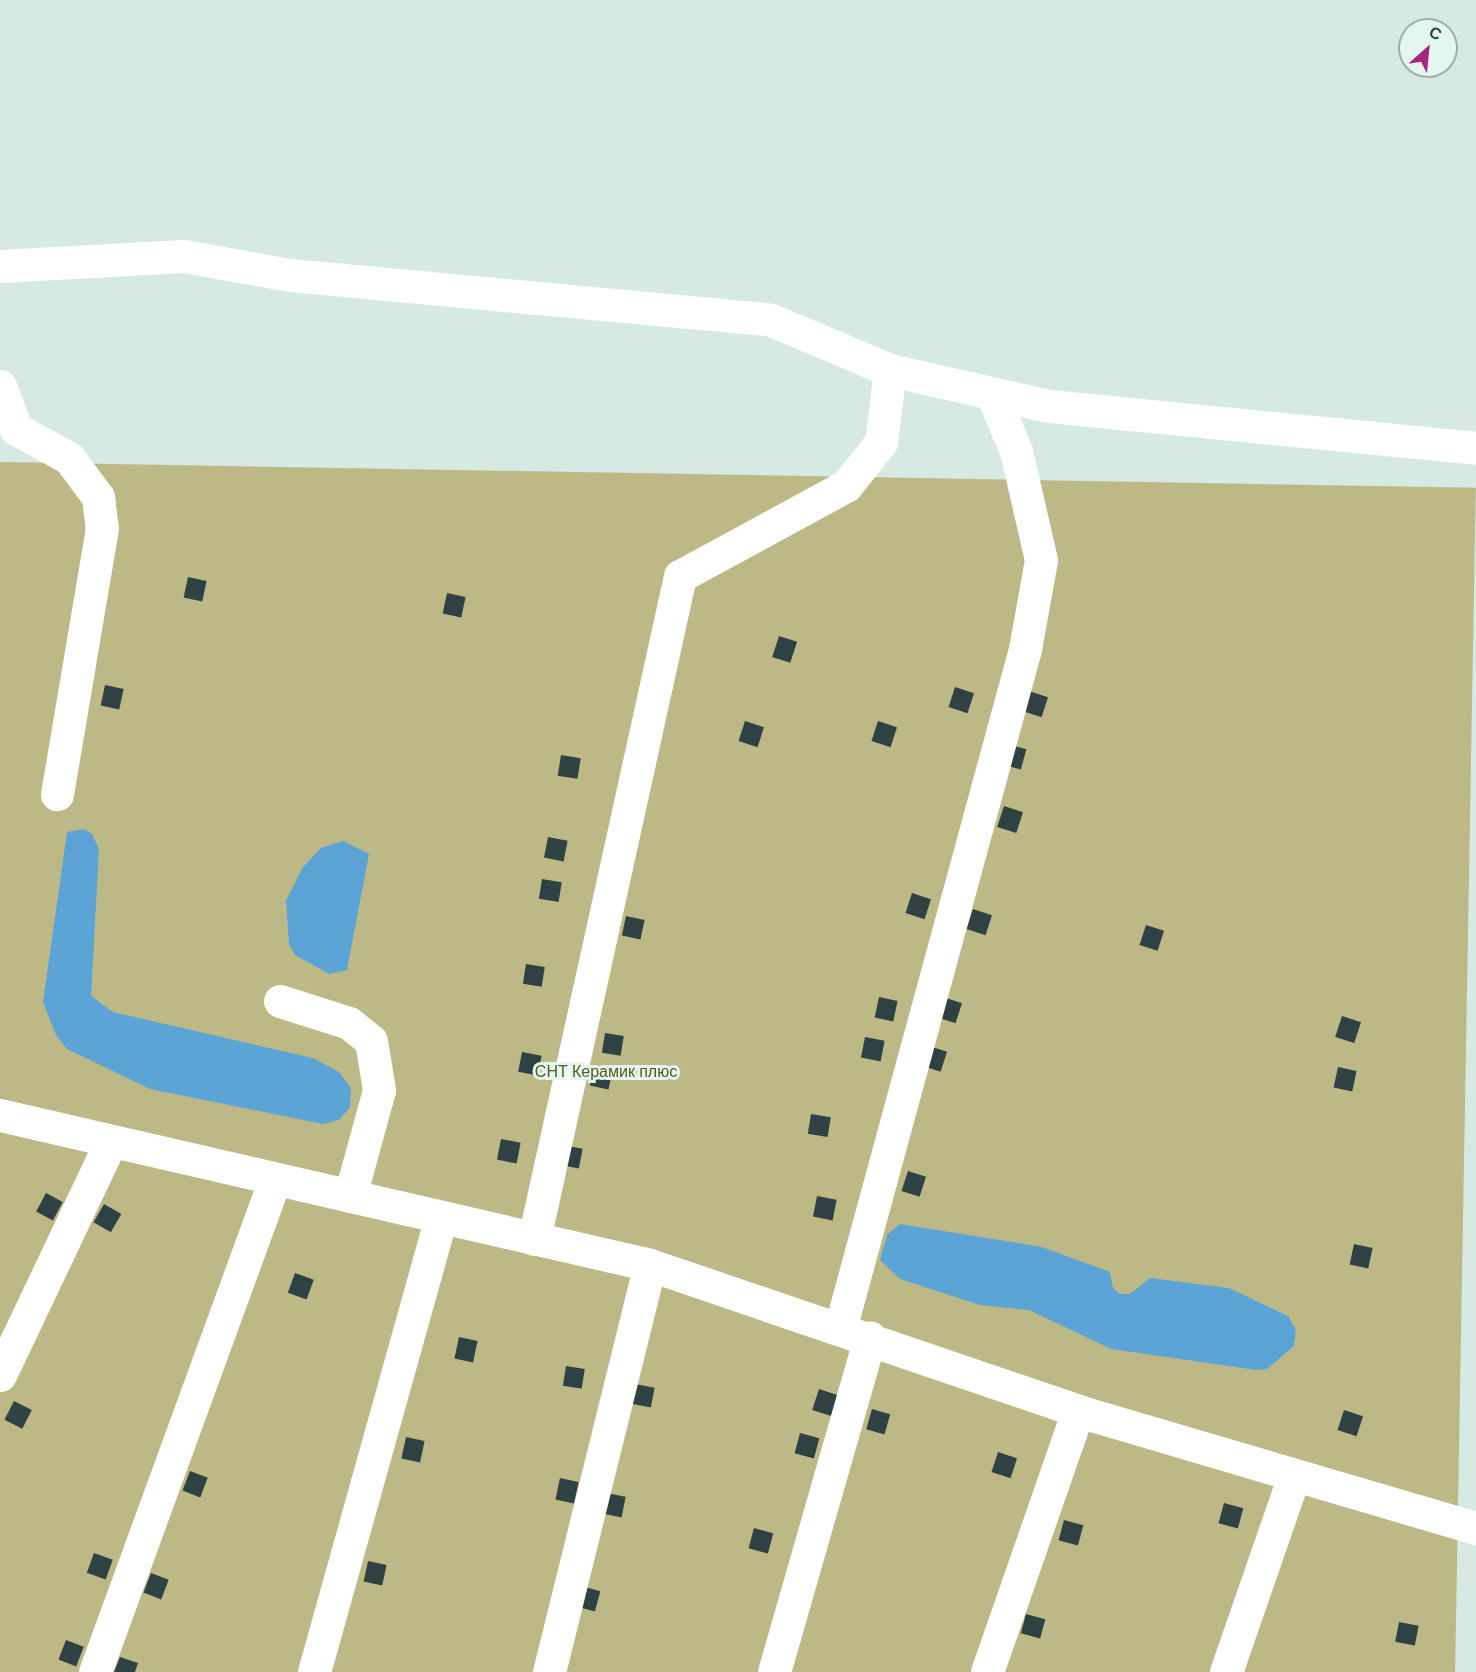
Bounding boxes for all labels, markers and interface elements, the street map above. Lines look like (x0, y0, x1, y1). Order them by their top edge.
north arrow (1398, 18, 1458, 78)
text: С (1426, 21, 1445, 45)
park label: СНТ Керамик плюс (535, 1062, 677, 1082)

